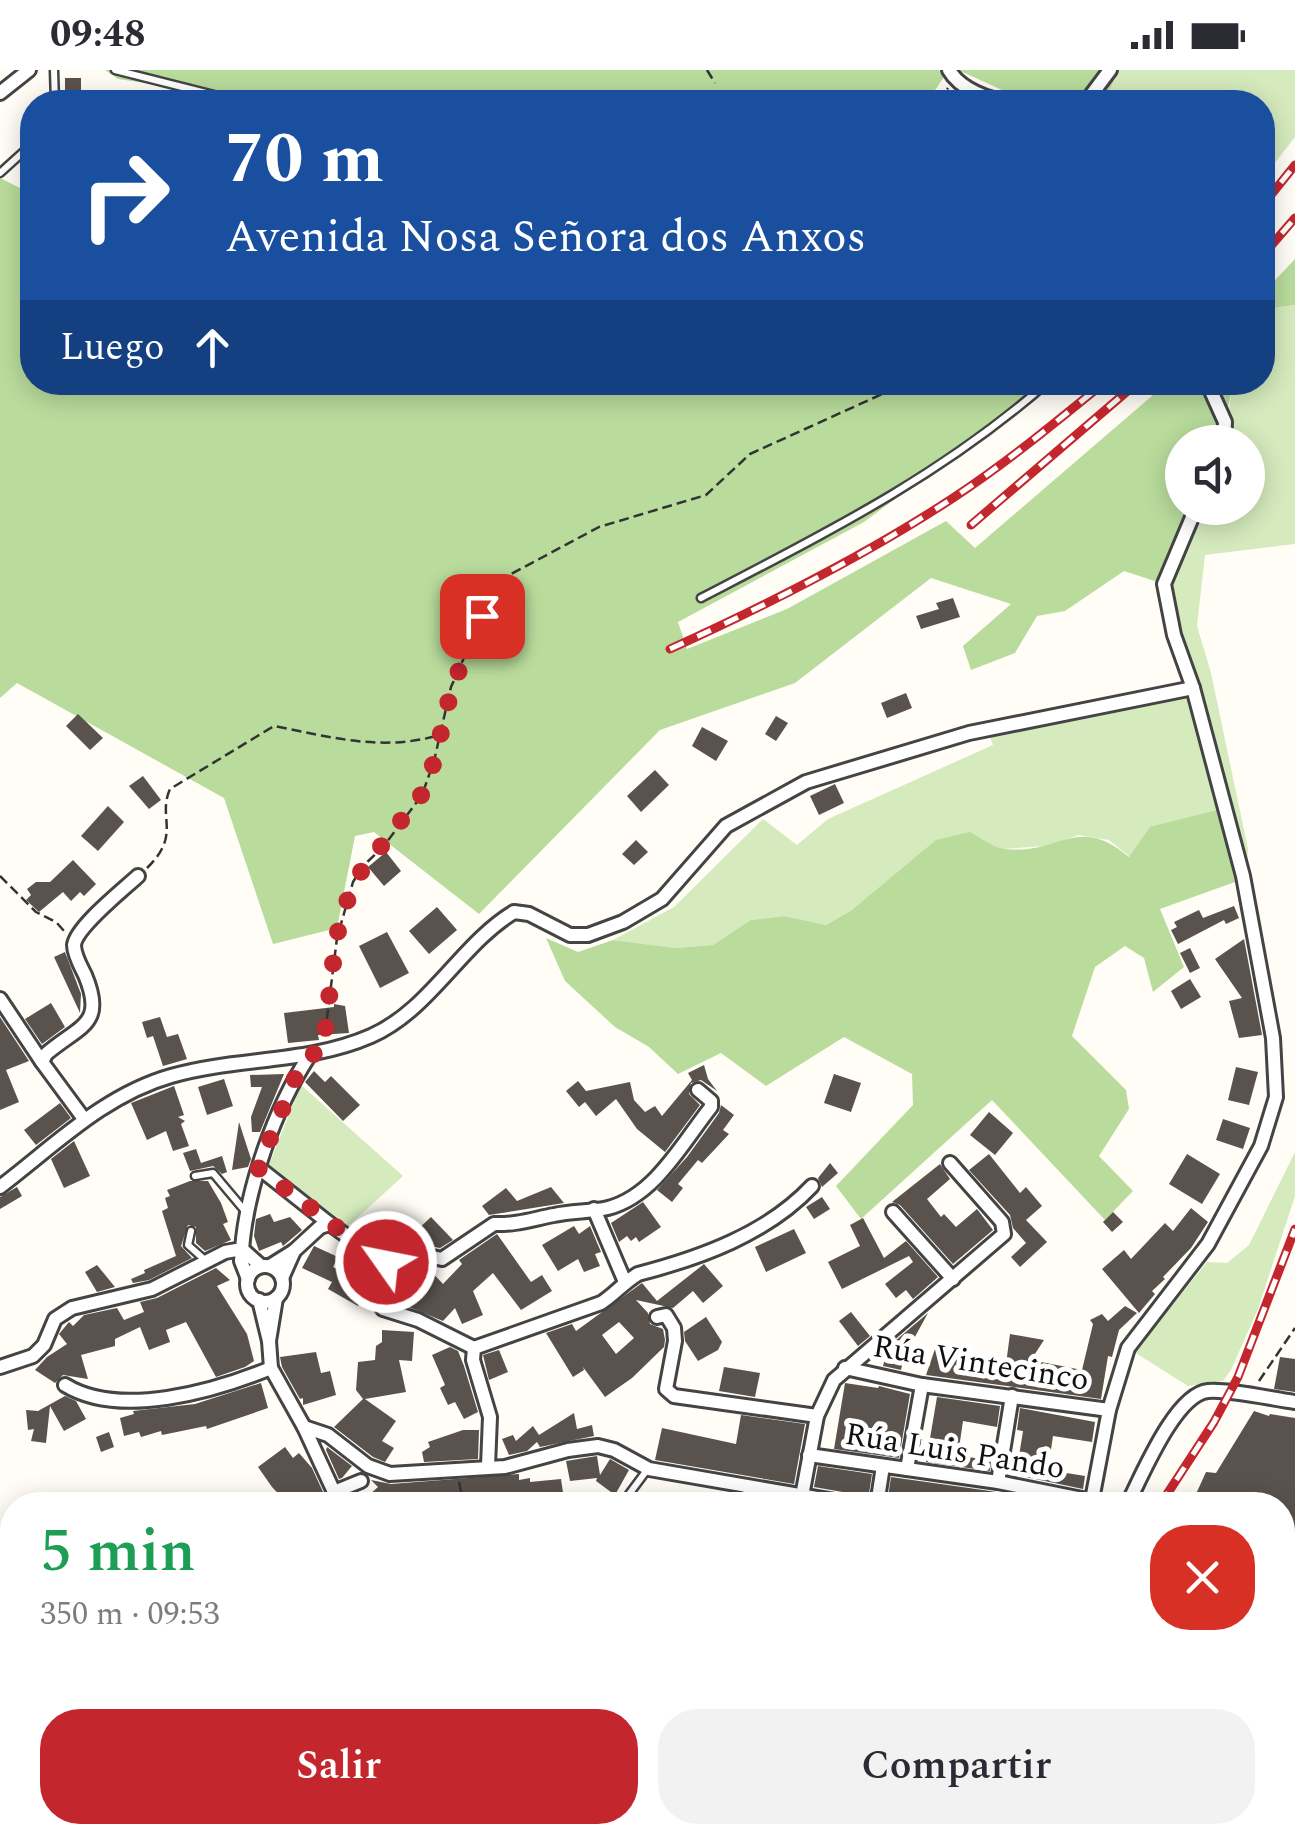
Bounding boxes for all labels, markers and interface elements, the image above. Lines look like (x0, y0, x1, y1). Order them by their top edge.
text: 09:48 (50, 6, 145, 64)
text: 70 m (225, 107, 384, 213)
icon: right (60, 130, 190, 260)
text: Avenida Nosa Señora dos Anxos (225, 203, 866, 272)
text: Luego (60, 319, 165, 377)
icon: ahead (185, 320, 240, 375)
map controls (1165, 425, 1265, 525)
button: sound (1165, 425, 1265, 525)
pin (440, 574, 525, 659)
icon: arrive (455, 589, 510, 644)
position arrow (334, 1210, 438, 1314)
street label: Rúa Vintecinco (869, 1322, 1092, 1405)
street label: Rúa Luis Pando (841, 1410, 1068, 1493)
text: 5 min (40, 1506, 196, 1598)
button: close (1150, 1525, 1255, 1630)
text: 350 m · 09:53 (40, 1590, 220, 1639)
button: Salir (40, 1709, 638, 1824)
button: Compartir (658, 1709, 1255, 1824)

